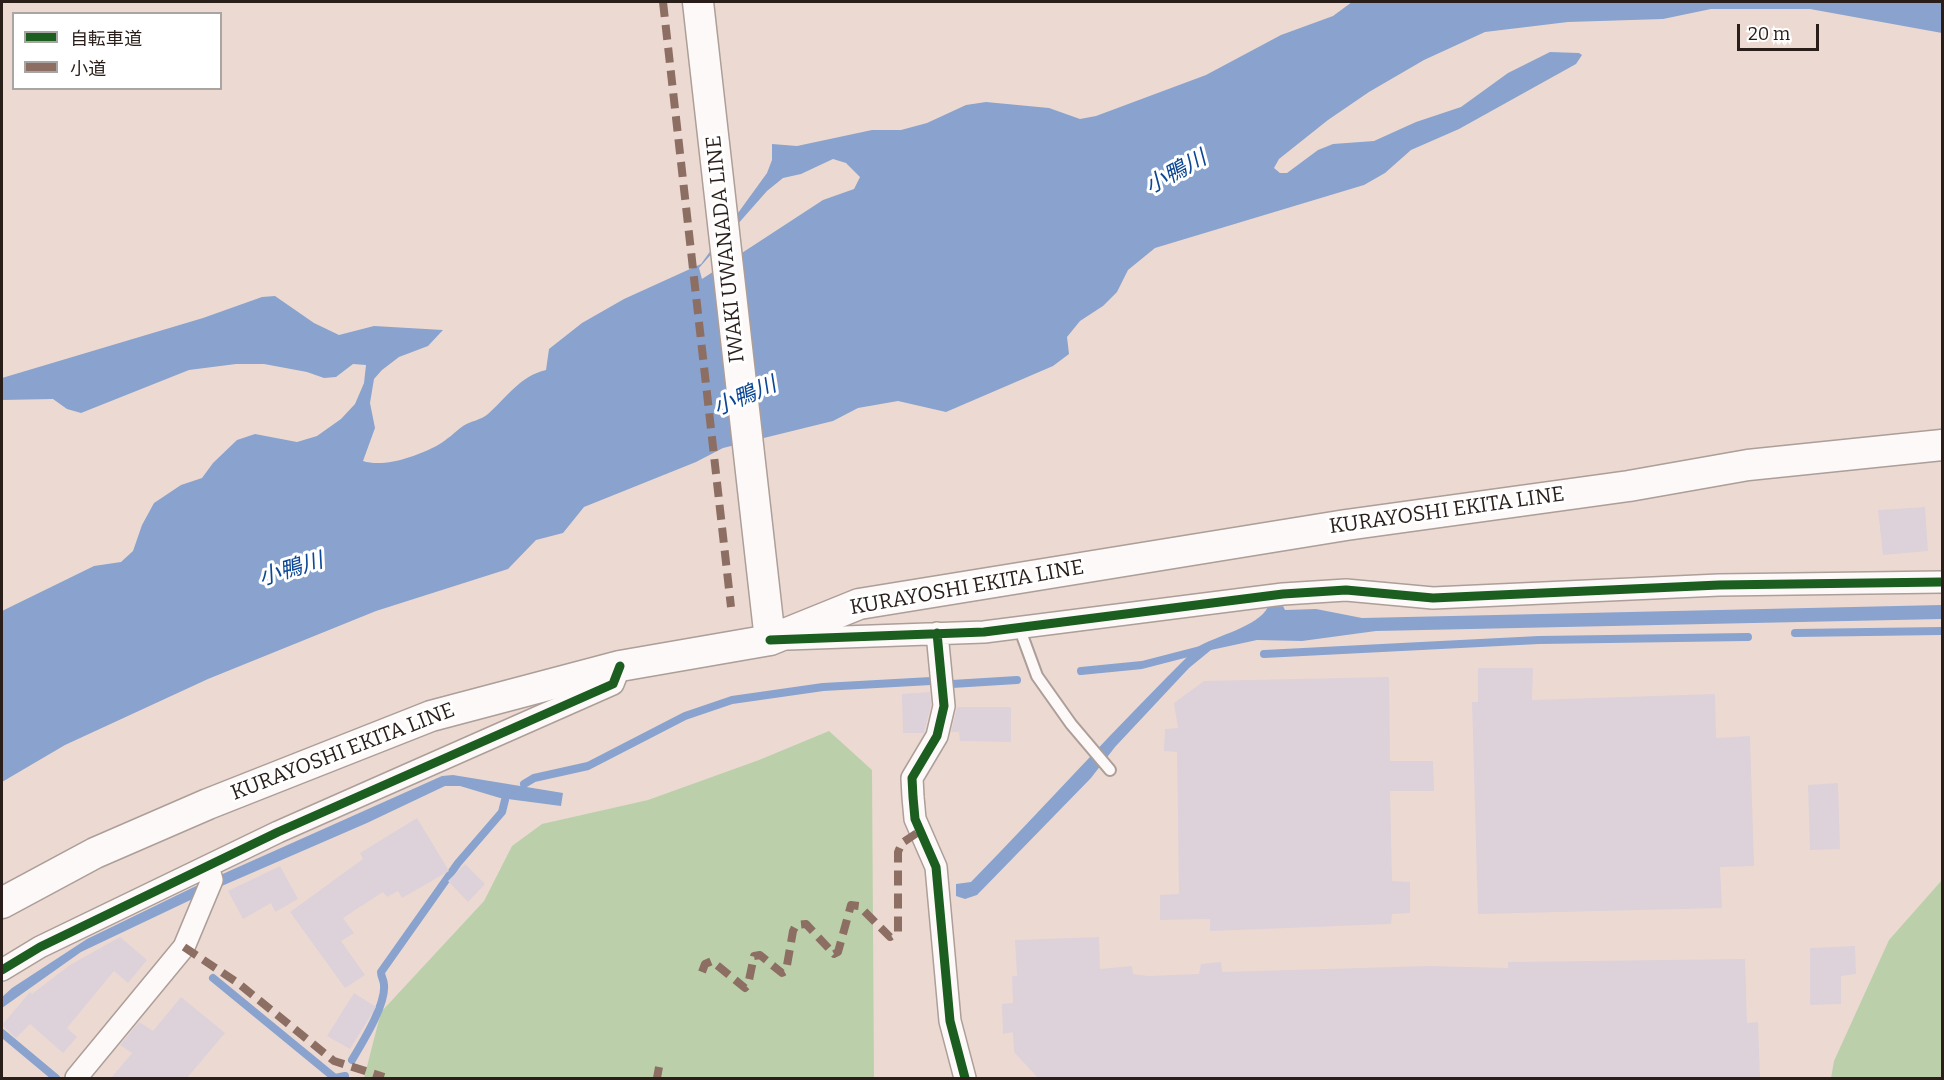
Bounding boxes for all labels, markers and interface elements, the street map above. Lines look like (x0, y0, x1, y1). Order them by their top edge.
legend (12, 12, 222, 90)
scale bar (1740, 12, 1822, 50)
text: 20 m (1748, 23, 1790, 45)
text: 自転車道 (70, 28, 142, 50)
text: 小道 (70, 58, 106, 80)
street label: IWAKI UWANADA LINE (702, 134, 750, 364)
water label: 小鴨川 (1141, 145, 1211, 201)
water label: 小鴨川 (709, 372, 781, 422)
street label: KURAYOSHI EKITA LINE (1328, 482, 1566, 540)
water label: 小鴨川 (256, 548, 326, 592)
street label: KURAYOSHI EKITA LINE (848, 555, 1086, 621)
street label: KURAYOSHI EKITA LINE (228, 698, 458, 806)

